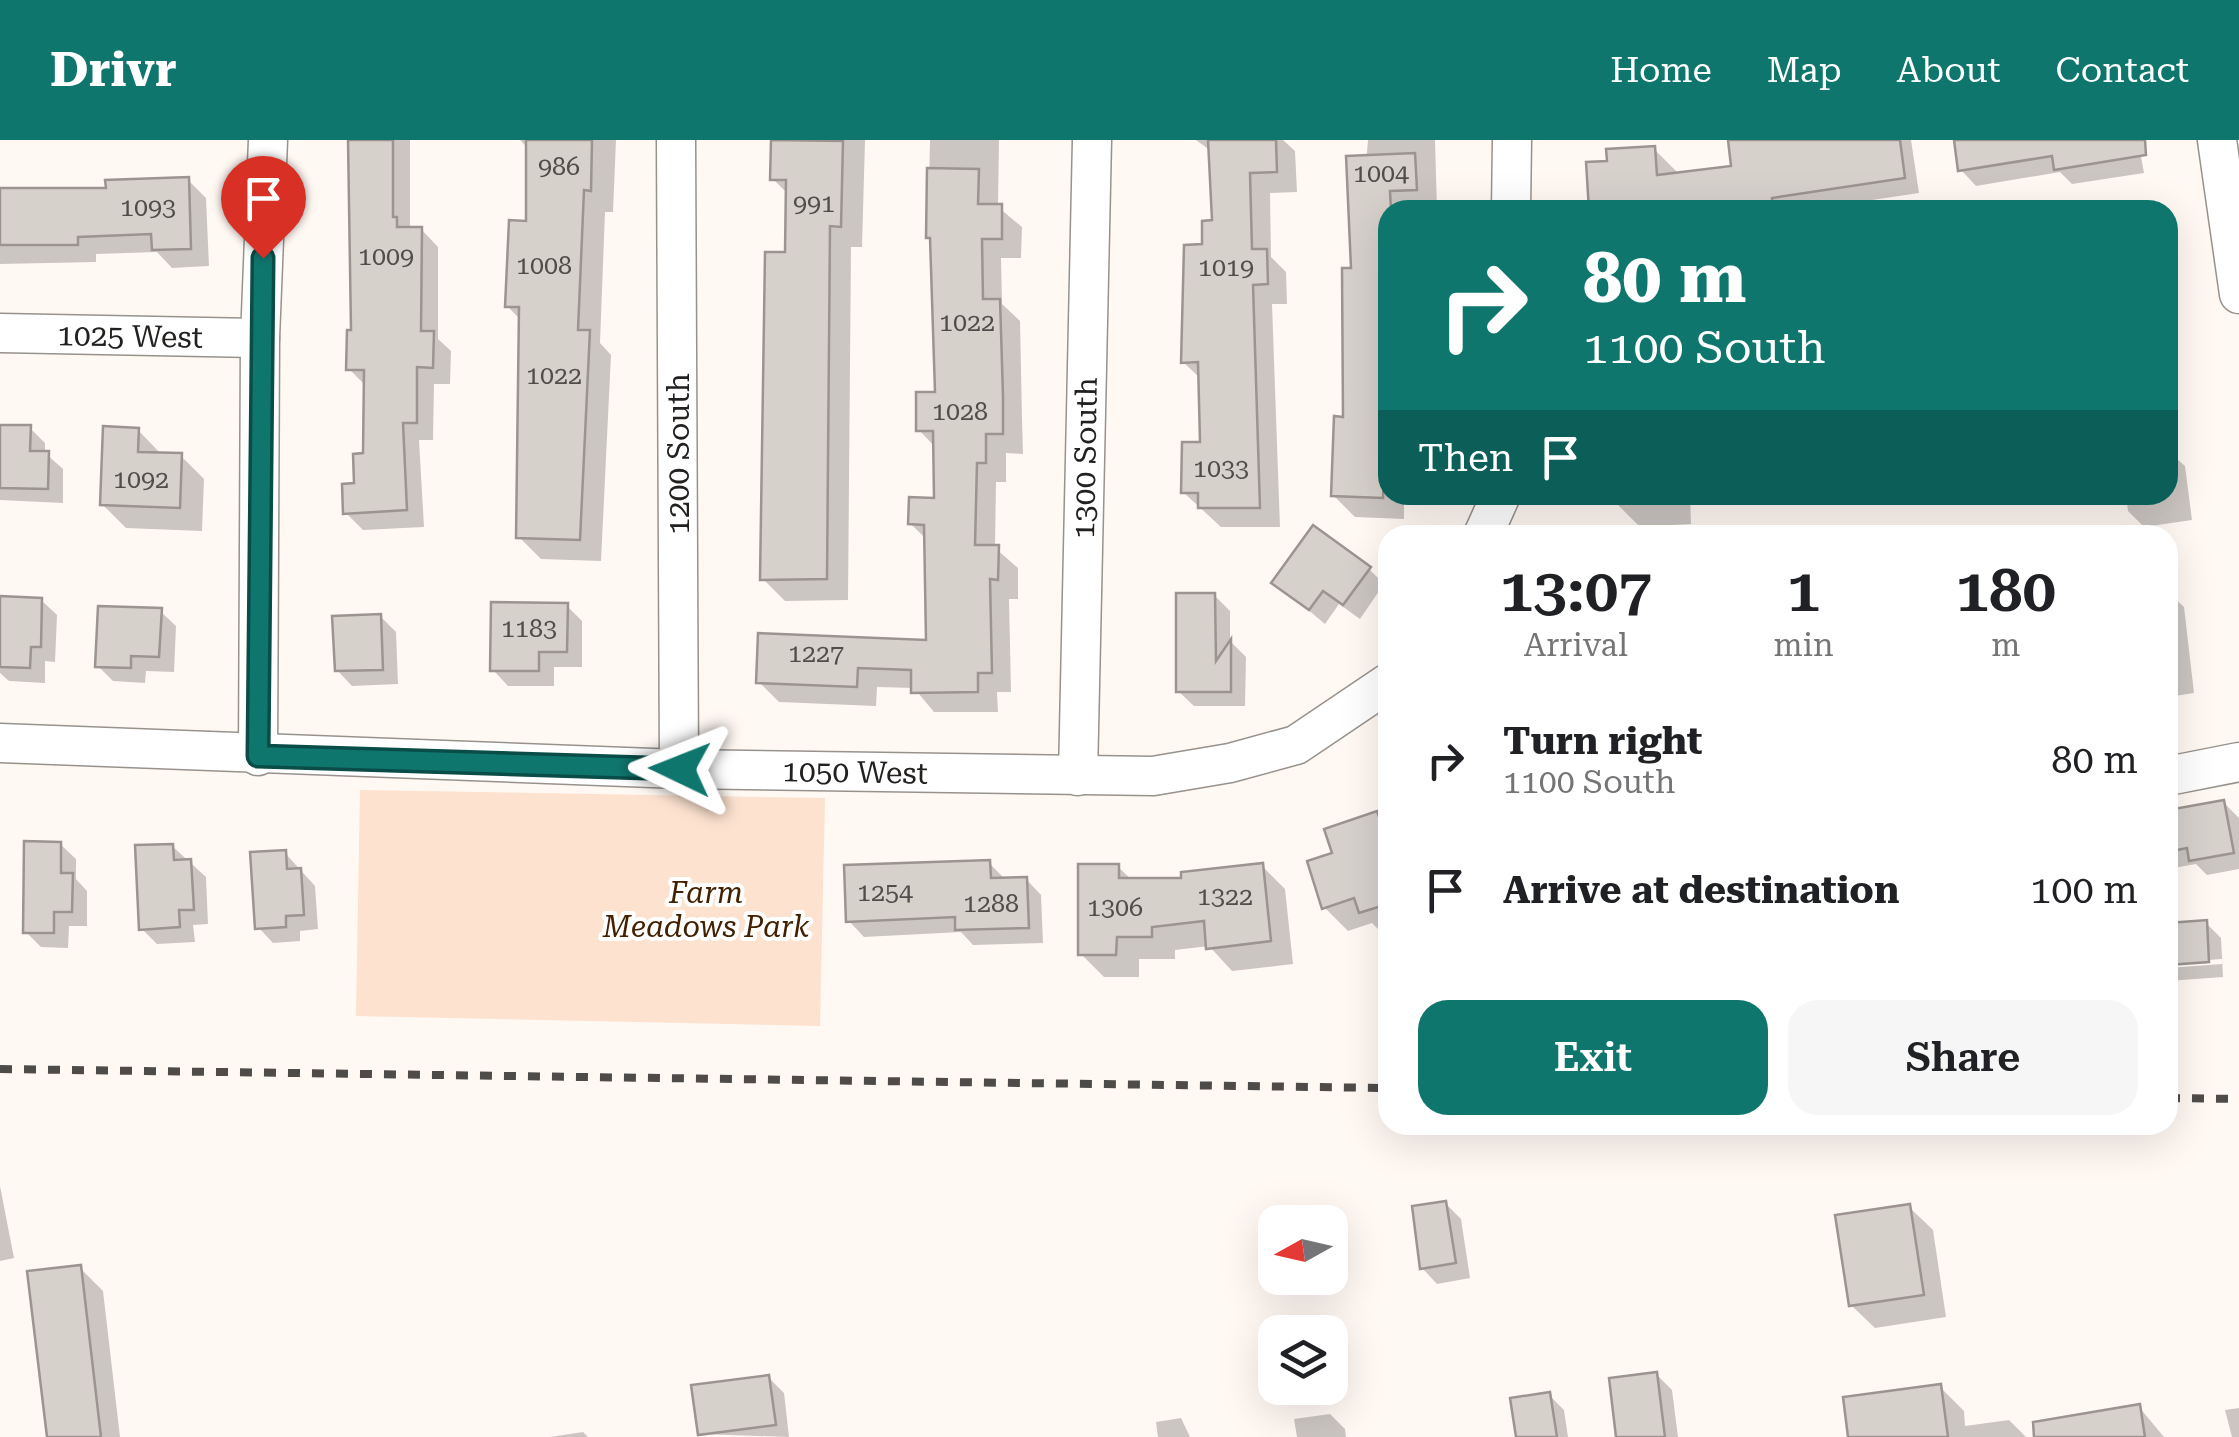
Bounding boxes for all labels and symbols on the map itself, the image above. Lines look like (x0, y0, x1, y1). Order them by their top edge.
house number: 986 (538, 152, 580, 181)
pin (221, 156, 306, 259)
house number: 1004 (1353, 159, 1409, 188)
house number: 991 (793, 189, 835, 218)
house number: 1093 (120, 193, 176, 222)
house number: 1009 (358, 242, 414, 271)
house number: 1008 (516, 251, 572, 280)
house number: 1019 (1198, 253, 1254, 282)
house number: 1022 (939, 308, 995, 337)
street label: 1025 West (57, 317, 203, 355)
house number: 1022 (526, 361, 582, 390)
street label: 1200 South (661, 373, 696, 535)
street label: 1300 South (1066, 377, 1104, 539)
house number: 1028 (932, 397, 988, 426)
house number: 1033 (1193, 454, 1249, 483)
house number: 1092 (113, 465, 169, 494)
house number: 1183 (501, 614, 557, 643)
house number: 1227 (788, 639, 844, 668)
position arrow (628, 717, 732, 821)
street label: 1050 West (782, 753, 928, 791)
park label: Farm Meadows Park (602, 875, 810, 944)
house number: 1254 (857, 878, 913, 907)
house number: 1322 (1197, 882, 1253, 911)
house number: 1288 (963, 889, 1019, 918)
house number: 1306 (1087, 893, 1143, 922)
north arrow (1258, 1205, 1348, 1295)

